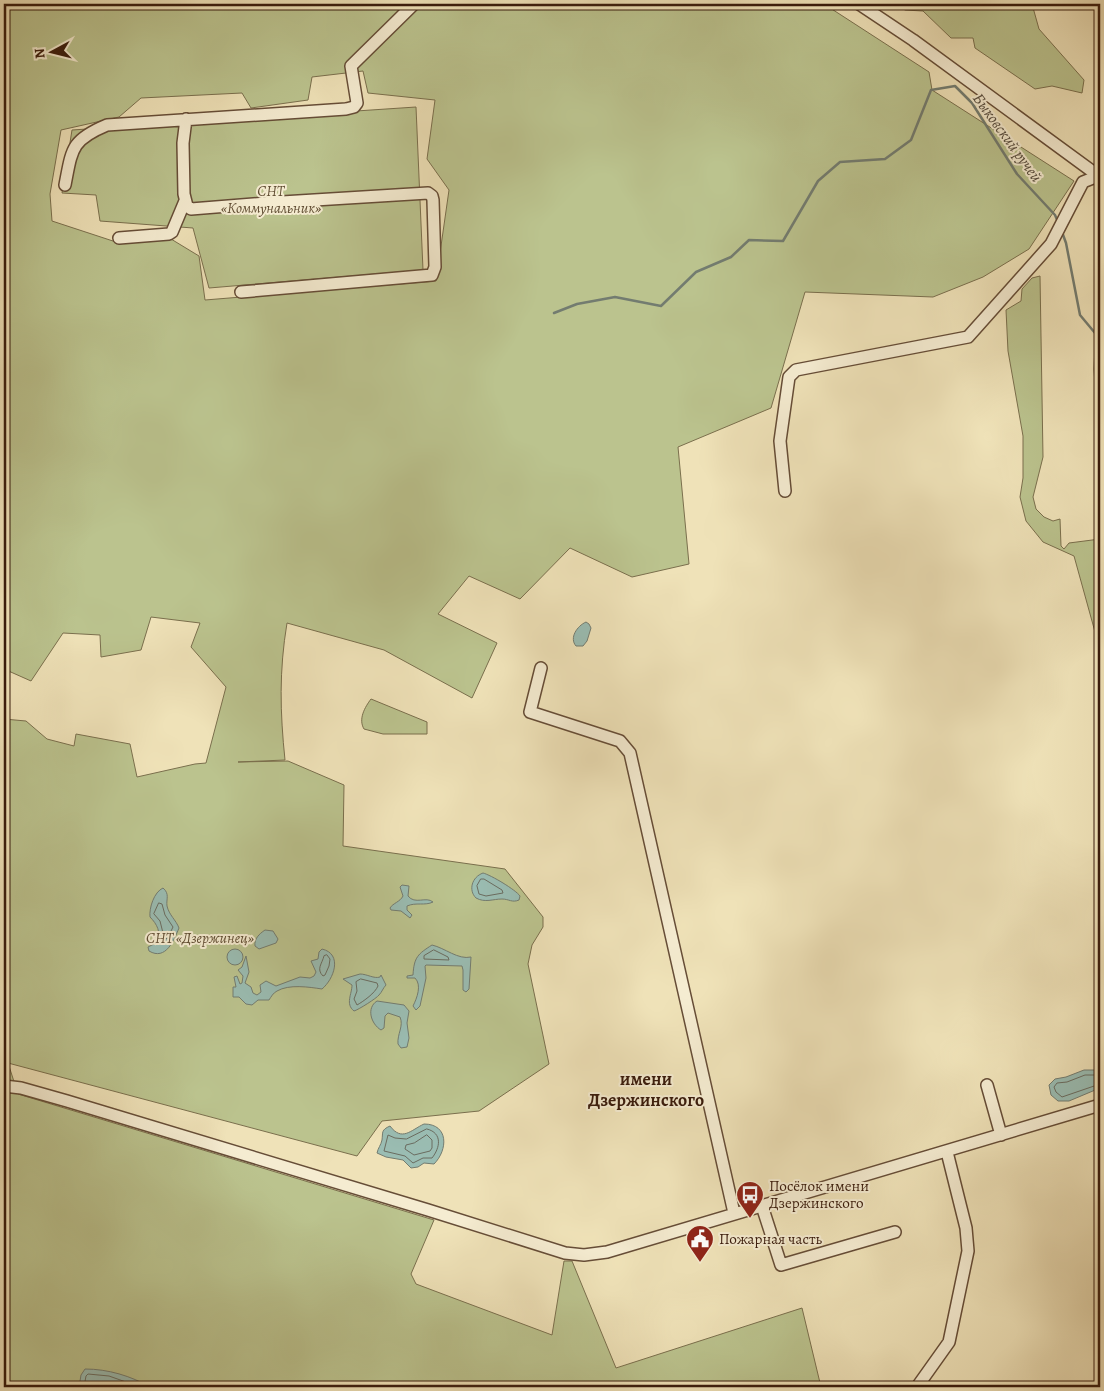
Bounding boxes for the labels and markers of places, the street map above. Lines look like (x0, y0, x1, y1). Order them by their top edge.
place label: Посёлок имени Дзержинского (769, 1176, 869, 1213)
bus stop icon: Посёлок имени Дзержинского (735, 1180, 765, 1219)
public building icon: Пожарная часть (685, 1224, 715, 1263)
place label: Пожарная часть (719, 1229, 823, 1249)

